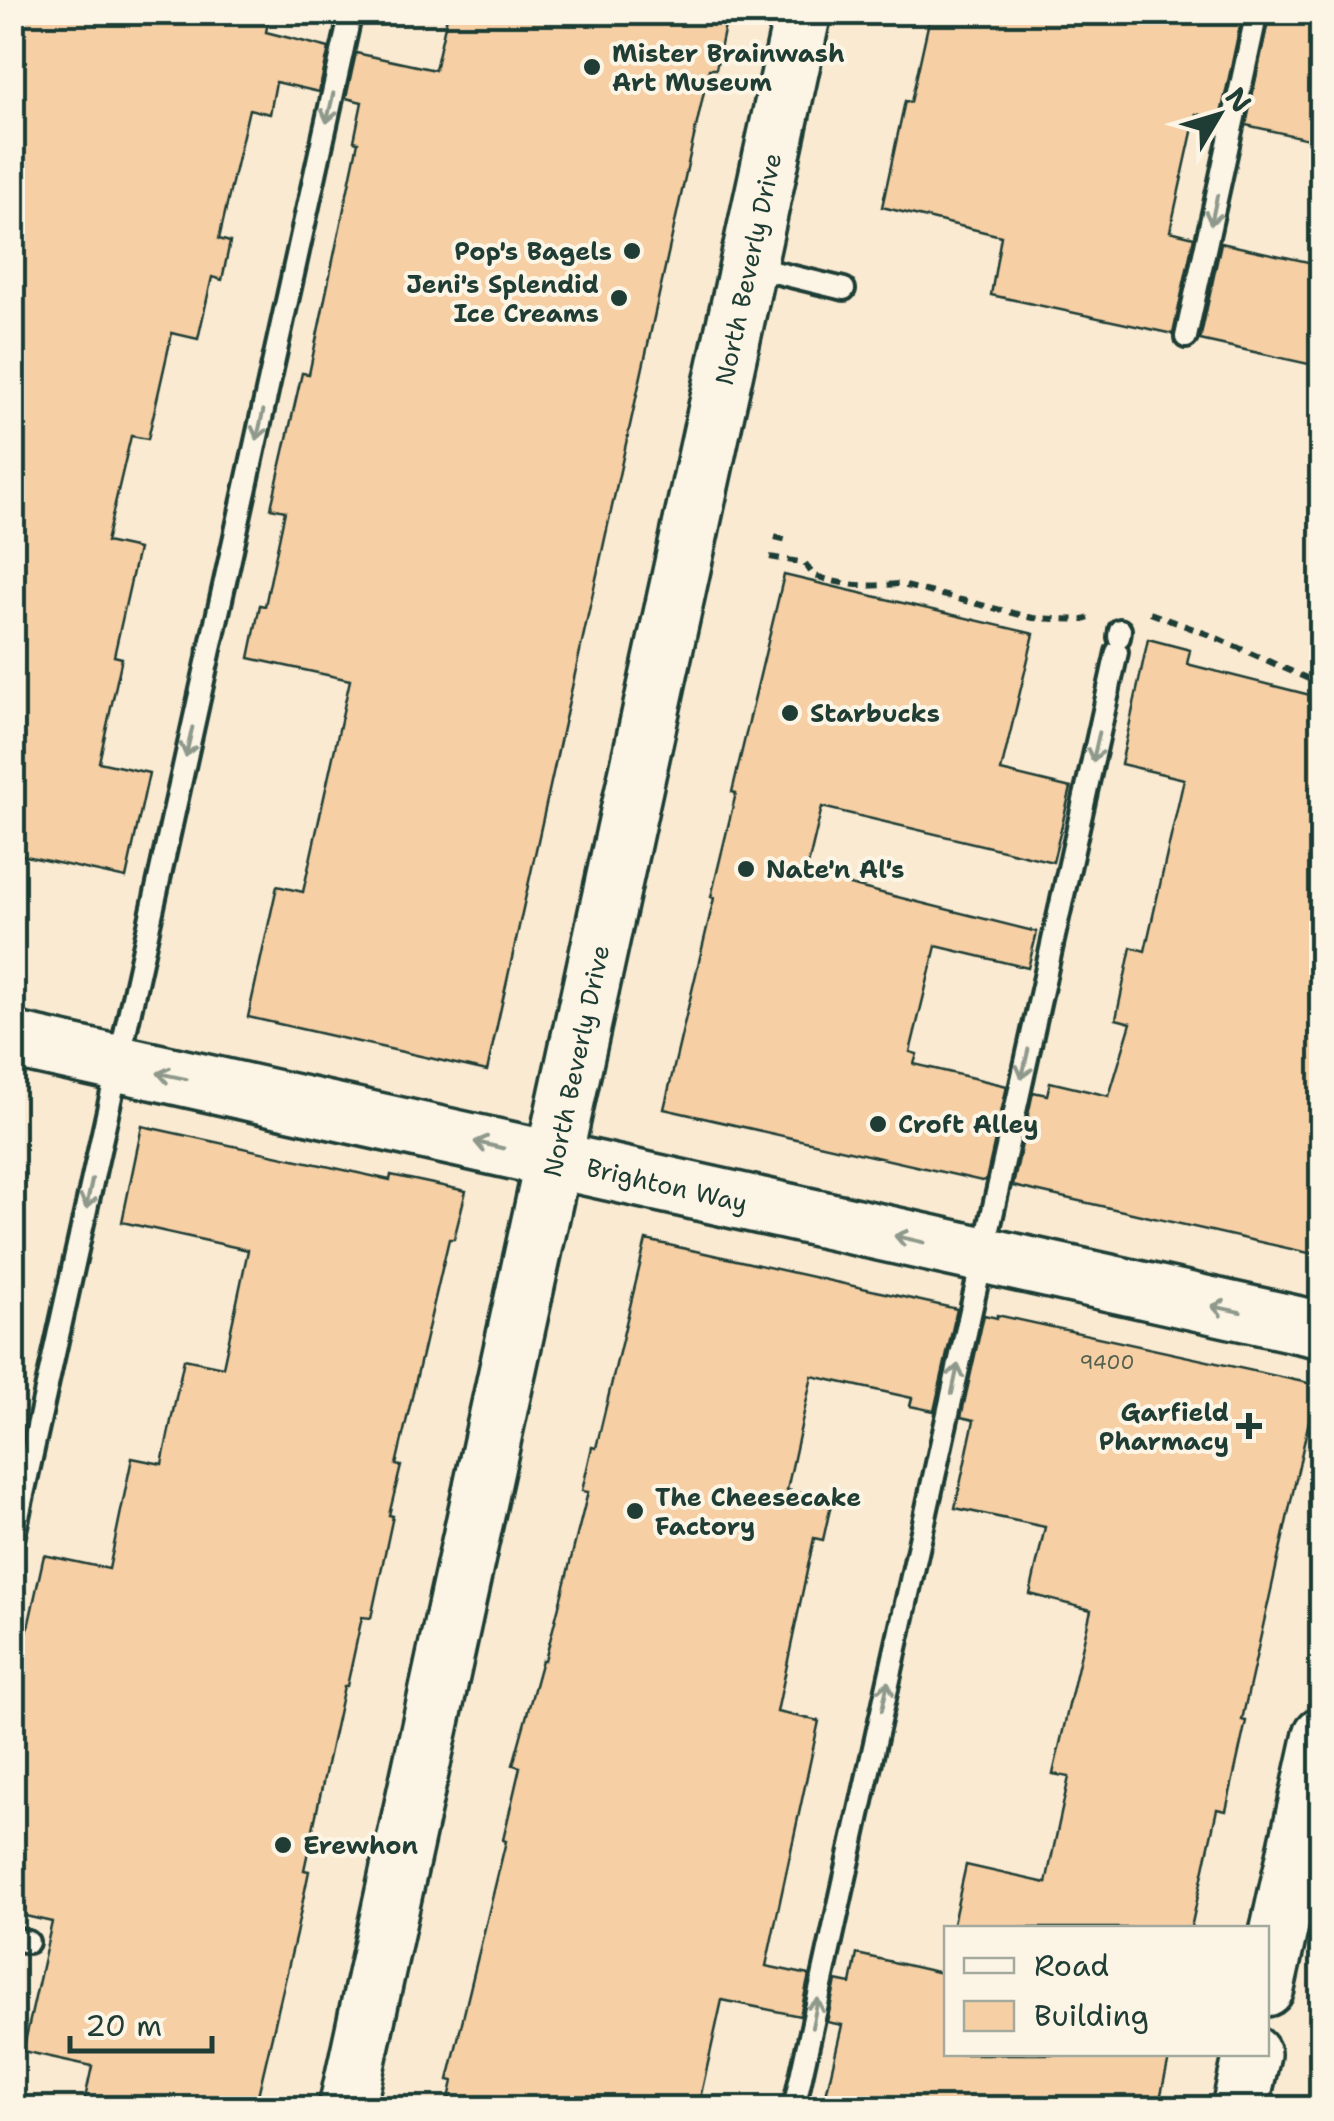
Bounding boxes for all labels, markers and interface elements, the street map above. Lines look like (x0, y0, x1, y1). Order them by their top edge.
place label: Mister Brainwash Art Museum (612, 36, 845, 99)
marker: Mister Brainwash Art Museum (581, 56, 603, 78)
north arrow (1169, 65, 1269, 165)
text: N (1217, 79, 1261, 120)
one-way arrow (320, 91, 339, 123)
street label: North Beverly Drive (707, 150, 789, 388)
one-way arrow (1203, 193, 1222, 225)
place label: Pop's Bagels (454, 234, 612, 268)
marker: Pop's Bagels (621, 240, 643, 262)
place label: Jeni's Splendid Ice Creams (406, 267, 599, 330)
marker: Jeni's Splendid Ice Creams (608, 287, 630, 309)
one-way arrow (250, 408, 268, 440)
place label: Starbucks (810, 696, 940, 730)
marker: Starbucks (779, 702, 801, 724)
one-way arrow (179, 725, 198, 757)
one-way arrow (1085, 730, 1104, 762)
place label: Nate'n Al's (766, 852, 904, 886)
marker: Nate'n Al's (735, 858, 757, 880)
street label: North Beverly Drive (535, 942, 617, 1180)
one-way arrow (1015, 1047, 1033, 1079)
one-way arrow (157, 1066, 189, 1084)
place label: Croft Alley (898, 1107, 1039, 1141)
marker: Croft Alley (867, 1113, 889, 1135)
one-way arrow (474, 1135, 506, 1153)
street label: Brighton Way (583, 1150, 751, 1220)
one-way arrow (79, 1177, 98, 1209)
one-way arrow (894, 1228, 926, 1247)
one-way arrow (1211, 1299, 1243, 1317)
house number: 9400 (1080, 1349, 1134, 1375)
one-way arrow (947, 1363, 965, 1395)
place label: Garfield Pharmacy (1099, 1395, 1229, 1458)
marker: Garfield Pharmacy (1238, 1415, 1260, 1437)
place label: The Cheesecake Factory (655, 1480, 861, 1543)
marker: The Cheesecake Factory (624, 1500, 646, 1522)
one-way arrow (877, 1681, 895, 1713)
place label: Erewhon (303, 1828, 419, 1862)
marker: Erewhon (272, 1834, 294, 1856)
legend (944, 1926, 1269, 2056)
text: Road (1034, 1945, 1109, 1986)
scale bar (70, 1991, 212, 2053)
text: Building (1034, 1995, 1149, 2036)
one-way arrow (807, 1998, 825, 2030)
text: 20 m (85, 2005, 162, 2046)

